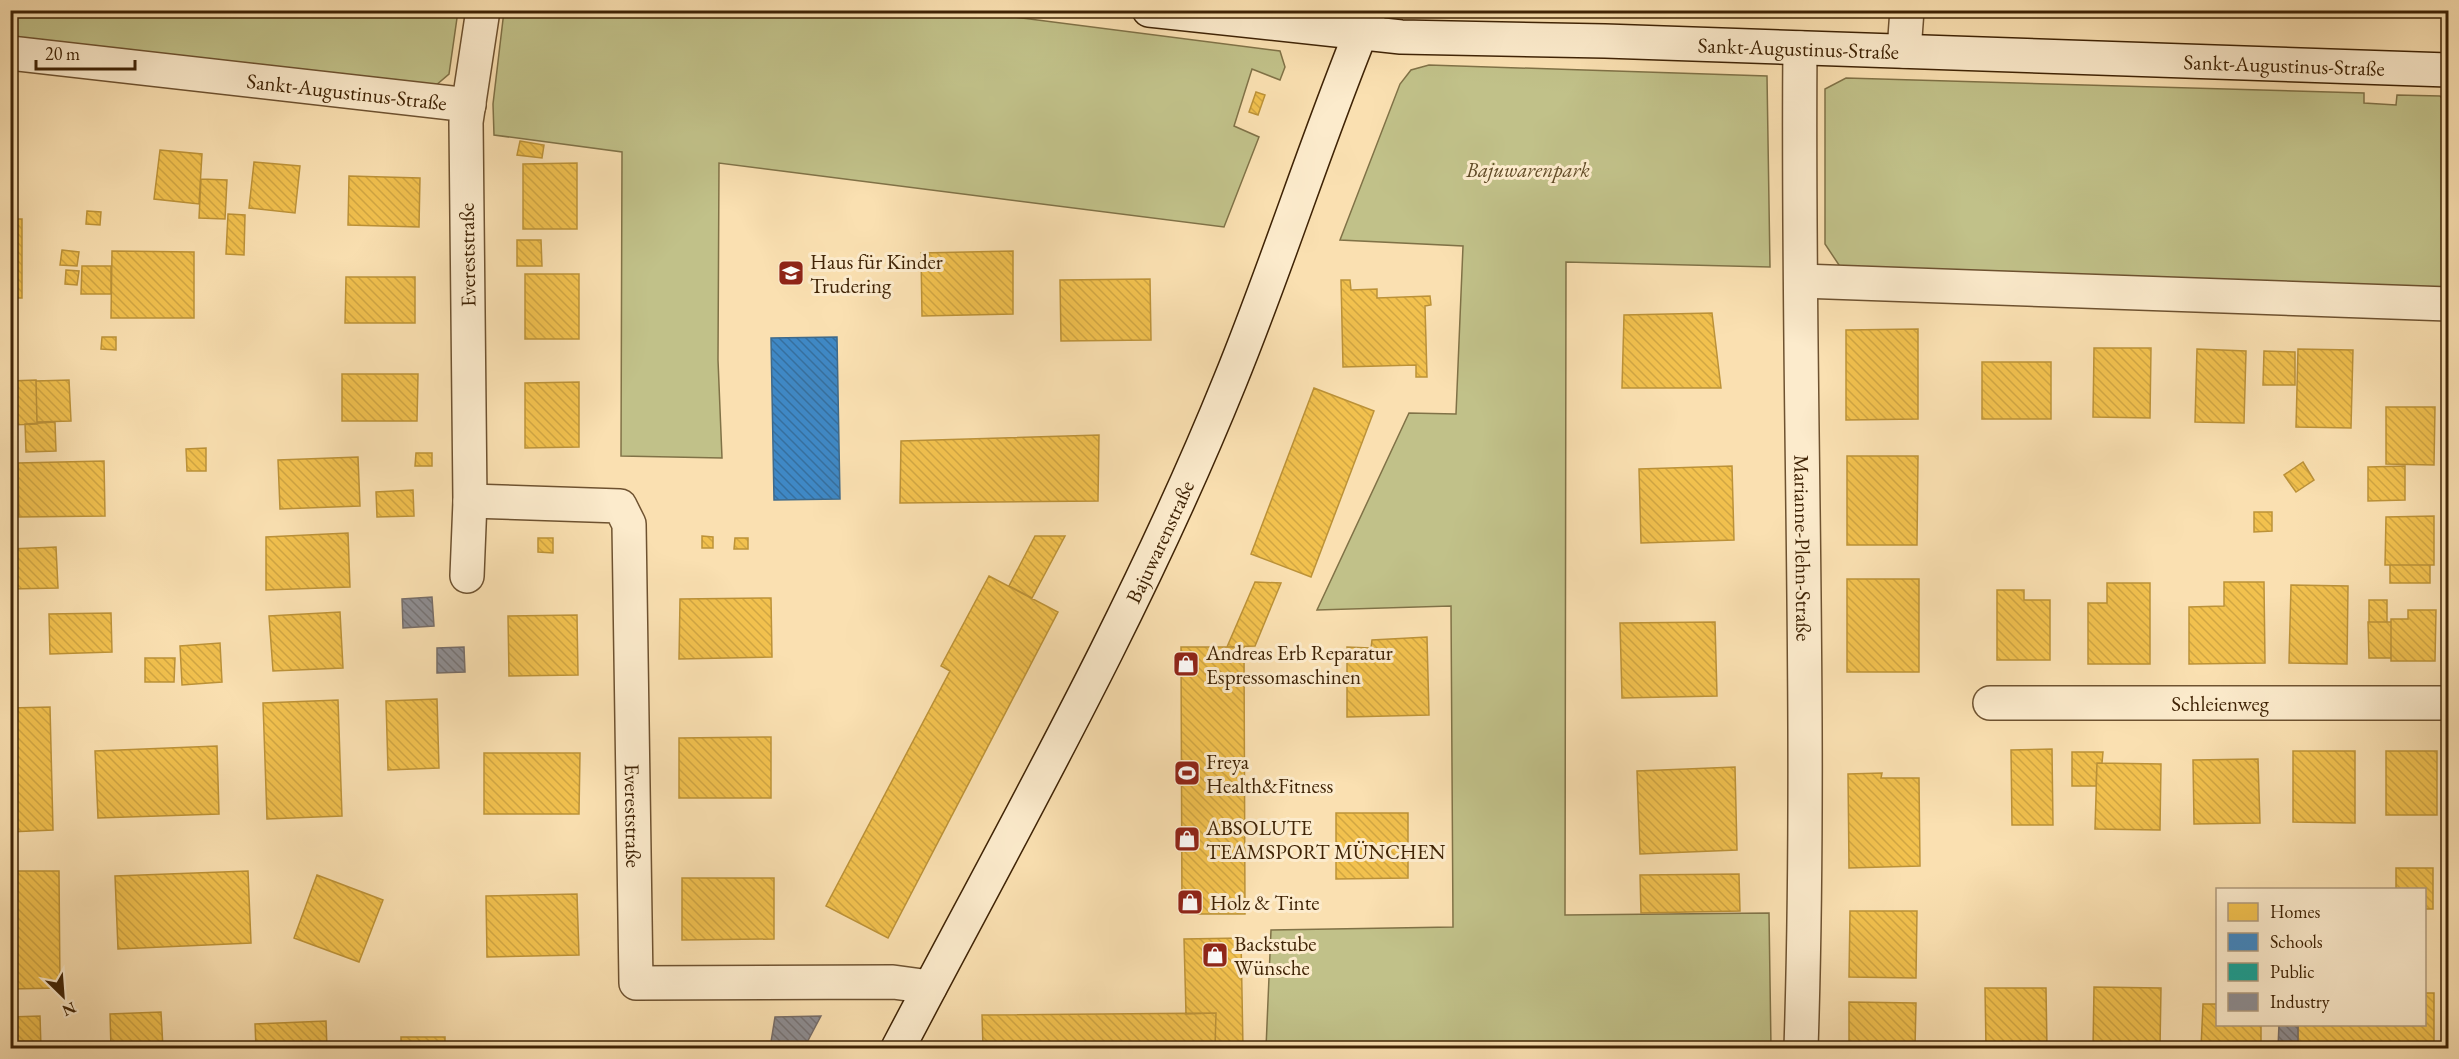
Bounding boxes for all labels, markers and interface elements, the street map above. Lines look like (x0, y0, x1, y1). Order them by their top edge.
street label: Sankt-Augustinus-Straße (1697, 31, 1899, 65)
scale bar (36, 33, 135, 71)
text: 20 m (45, 42, 80, 65)
street label: Sankt-Augustinus-Straße (2183, 47, 2385, 81)
street label: Sankt-Augustinus-Straße (245, 66, 448, 116)
park label: Bajuwarenpark (1465, 156, 1590, 183)
street label: Evereststraße (453, 203, 481, 307)
place label: Haus für Kinder Trudering (810, 248, 943, 299)
school or university icon: Haus für Kinder Trudering (776, 258, 806, 288)
street label: Marianne-Plehn-Straße (1789, 454, 1818, 641)
street label: Bajuwarenstraße (1119, 476, 1200, 607)
place label: Andreas Erb Reparatur Espressomaschinen (1205, 639, 1393, 690)
shop icon: Andreas Erb Reparatur Espressomaschinen (1171, 649, 1201, 679)
street label: Schleienweg (2171, 690, 2270, 717)
place label: Freya Health&Fitness (1206, 748, 1333, 799)
sports icon: Freya Health&Fitness (1172, 758, 1202, 788)
street label: Evereststraße (619, 763, 648, 868)
place label: ABSOLUTE TEAMSPORT MÜNCHEN (1205, 814, 1446, 865)
shop icon: ABSOLUTE TEAMSPORT MÜNCHEN (1172, 824, 1202, 854)
shop icon: Holz & Tinte (1175, 887, 1205, 917)
legend (2216, 888, 2426, 1026)
place label: Holz & Tinte (1210, 889, 1319, 916)
text: Homes (2270, 900, 2321, 923)
place label: Backstube Wünsche (1234, 930, 1317, 981)
text: Schools (2270, 930, 2323, 953)
shop icon: Backstube Wünsche (1200, 940, 1230, 970)
text: Public (2270, 960, 2314, 983)
north arrow (33, 966, 93, 1026)
text: Industry (2270, 990, 2330, 1013)
text: N (59, 997, 79, 1021)

